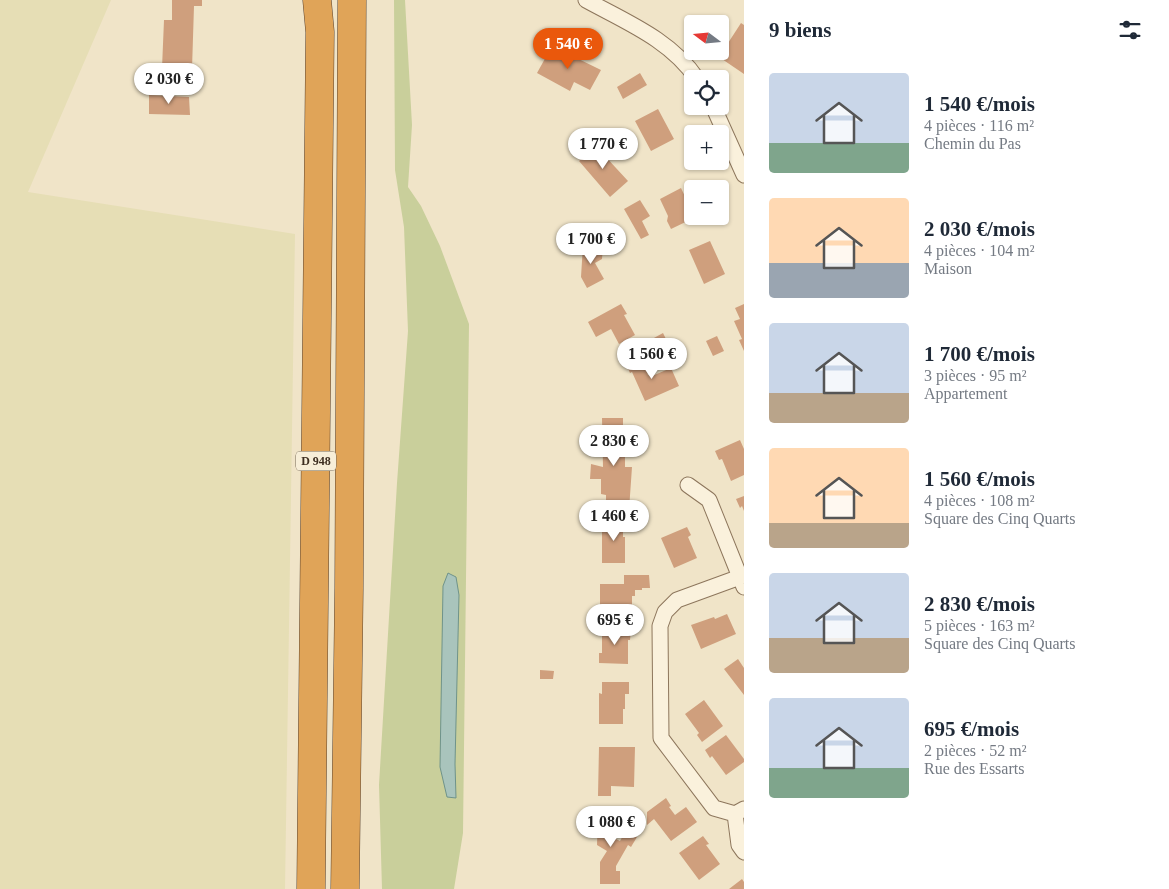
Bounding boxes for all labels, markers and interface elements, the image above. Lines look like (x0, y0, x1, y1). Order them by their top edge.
north arrow (684, 15, 729, 60)
map controls (684, 15, 729, 225)
icon: filters (1116, 16, 1144, 44)
text: 9 biens (769, 18, 831, 42)
pin: 1 540 € (522, 28, 614, 70)
text: 1 540 € (544, 35, 592, 52)
pin: 2 030 € (123, 62, 215, 105)
text: 2 030 € (145, 70, 193, 87)
button: locate (684, 70, 729, 115)
text: 1 540 €/mois (924, 92, 1035, 116)
icon: home (809, 93, 869, 153)
text: 4 pièces · 116 m² (924, 117, 1034, 134)
button: + (684, 125, 729, 170)
pin: 1 770 € (557, 128, 649, 170)
text: 1 770 € (579, 135, 627, 152)
text: Chemin du Pas (924, 135, 1021, 152)
button: − (684, 180, 729, 225)
text: 2 030 €/mois (924, 217, 1035, 241)
icon: home (809, 218, 869, 278)
pin: 1 700 € (545, 222, 637, 265)
text: 1 700 € (567, 230, 615, 247)
text: 4 pièces · 104 m² (924, 242, 1035, 259)
text: Maison (924, 260, 972, 277)
pin: 1 560 € (606, 338, 698, 380)
text: 1 700 €/mois (924, 342, 1035, 366)
icon: home (809, 343, 869, 403)
text: 1 560 € (628, 345, 676, 362)
text: 3 pièces · 95 m² (924, 367, 1027, 384)
text: Appartement (924, 385, 1008, 402)
pin: 2 830 € (568, 424, 660, 467)
text: 2 830 € (590, 432, 638, 449)
road number: D 948 (296, 452, 336, 471)
text: 1 560 €/mois (924, 467, 1035, 491)
icon: home (809, 468, 869, 528)
text: 4 pièces · 108 m² (924, 492, 1035, 509)
pin: 1 460 € (568, 500, 660, 542)
text: 1 460 € (590, 507, 638, 524)
text: Square des Cinq Quarts (924, 510, 1076, 527)
text: 2 830 €/mois (924, 592, 1035, 616)
icon: home (809, 593, 869, 653)
pin: 695 € (580, 604, 650, 646)
text: 695 € (597, 611, 633, 628)
text: 5 pièces · 163 m² (924, 617, 1035, 634)
text: Square des Cinq Quarts (924, 635, 1076, 652)
text: 695 €/mois (924, 717, 1019, 741)
icon: home (809, 718, 869, 778)
text: 2 pièces · 52 m² (924, 742, 1027, 759)
text: Rue des Essarts (924, 760, 1024, 777)
pin: 1 080 € (565, 806, 657, 848)
text: 1 080 € (587, 813, 635, 830)

